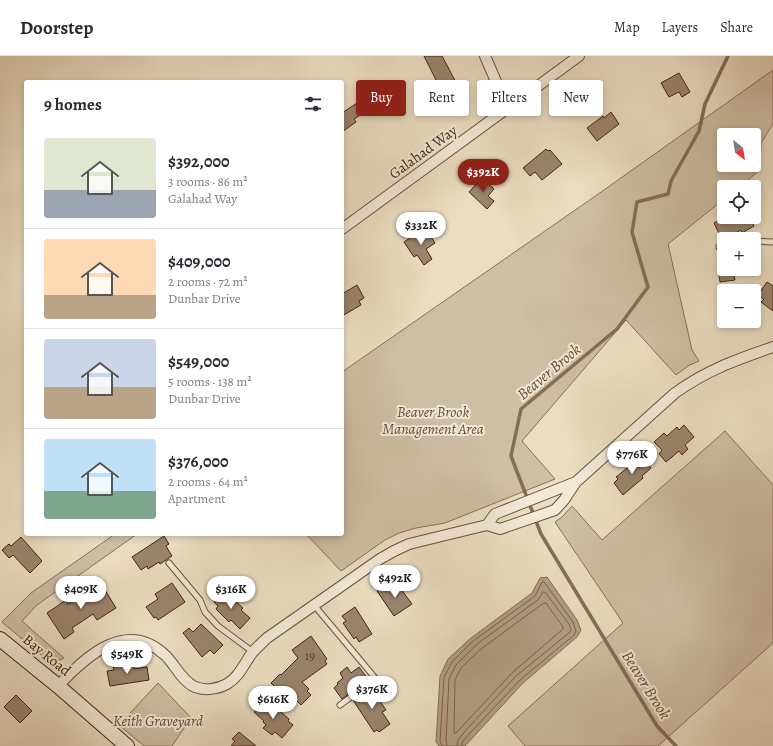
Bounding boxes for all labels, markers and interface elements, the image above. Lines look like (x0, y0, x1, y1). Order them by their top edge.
text: Doorstep (20, 15, 94, 41)
text: Map (614, 18, 640, 37)
text: Layers (662, 18, 698, 37)
text: Share (720, 18, 753, 37)
chip: Buy (356, 80, 406, 116)
chip: Rent (414, 80, 469, 116)
chip: Filters (477, 80, 541, 116)
chip: New (549, 80, 603, 116)
text: 9 homes (44, 93, 102, 116)
icon: filters (302, 93, 324, 115)
street label: Galahad Way (385, 120, 461, 184)
north arrow (717, 128, 761, 172)
map controls (717, 128, 761, 328)
text: $392,000 (168, 150, 230, 173)
icon: home (76, 154, 124, 202)
pin: $392K (455, 159, 511, 193)
text: $392K (467, 163, 499, 180)
text: 3 rooms · 86 m² (168, 173, 248, 190)
button: locate (717, 180, 761, 224)
text: Galahad Way (168, 190, 237, 207)
pin: $332K (393, 212, 449, 246)
text: $332K (405, 216, 437, 233)
button: + (717, 232, 761, 276)
text: $409,000 (168, 250, 231, 273)
icon: home (76, 255, 124, 303)
text: 2 rooms · 72 m² (168, 273, 248, 290)
button: − (717, 284, 761, 328)
text: Dunbar Drive (168, 290, 241, 307)
water label: Beaver Brook (512, 339, 586, 405)
text: $549,000 (168, 350, 229, 373)
icon: home (76, 355, 124, 403)
text: 5 rooms · 138 m² (168, 373, 252, 390)
text: Dunbar Drive (168, 390, 241, 407)
park label: Beaver Brook Management Area (382, 402, 484, 439)
pin: $776K (604, 441, 660, 475)
text: $776K (616, 445, 648, 462)
text: $376,000 (168, 450, 229, 473)
icon: home (76, 455, 124, 503)
text: 2 rooms · 64 m² (168, 473, 248, 490)
text: Apartment (168, 490, 226, 507)
pin: $492K (367, 565, 423, 599)
text: $492K (378, 569, 412, 586)
pin: $409K (53, 576, 109, 610)
pin: $316K (203, 576, 259, 610)
text: $409K (64, 580, 98, 597)
text: $316K (216, 580, 246, 597)
street label: Bay Road (19, 629, 76, 681)
pin: $549K (99, 641, 155, 675)
text: $549K (111, 645, 143, 662)
house number: 19 (305, 647, 315, 664)
water label: Beaver Brook (616, 647, 676, 723)
pin: $376K (344, 676, 400, 710)
text: $376K (356, 680, 388, 697)
pin: $616K (245, 686, 301, 720)
text: $616K (257, 690, 289, 707)
park label: Keith Graveyard (113, 711, 203, 731)

